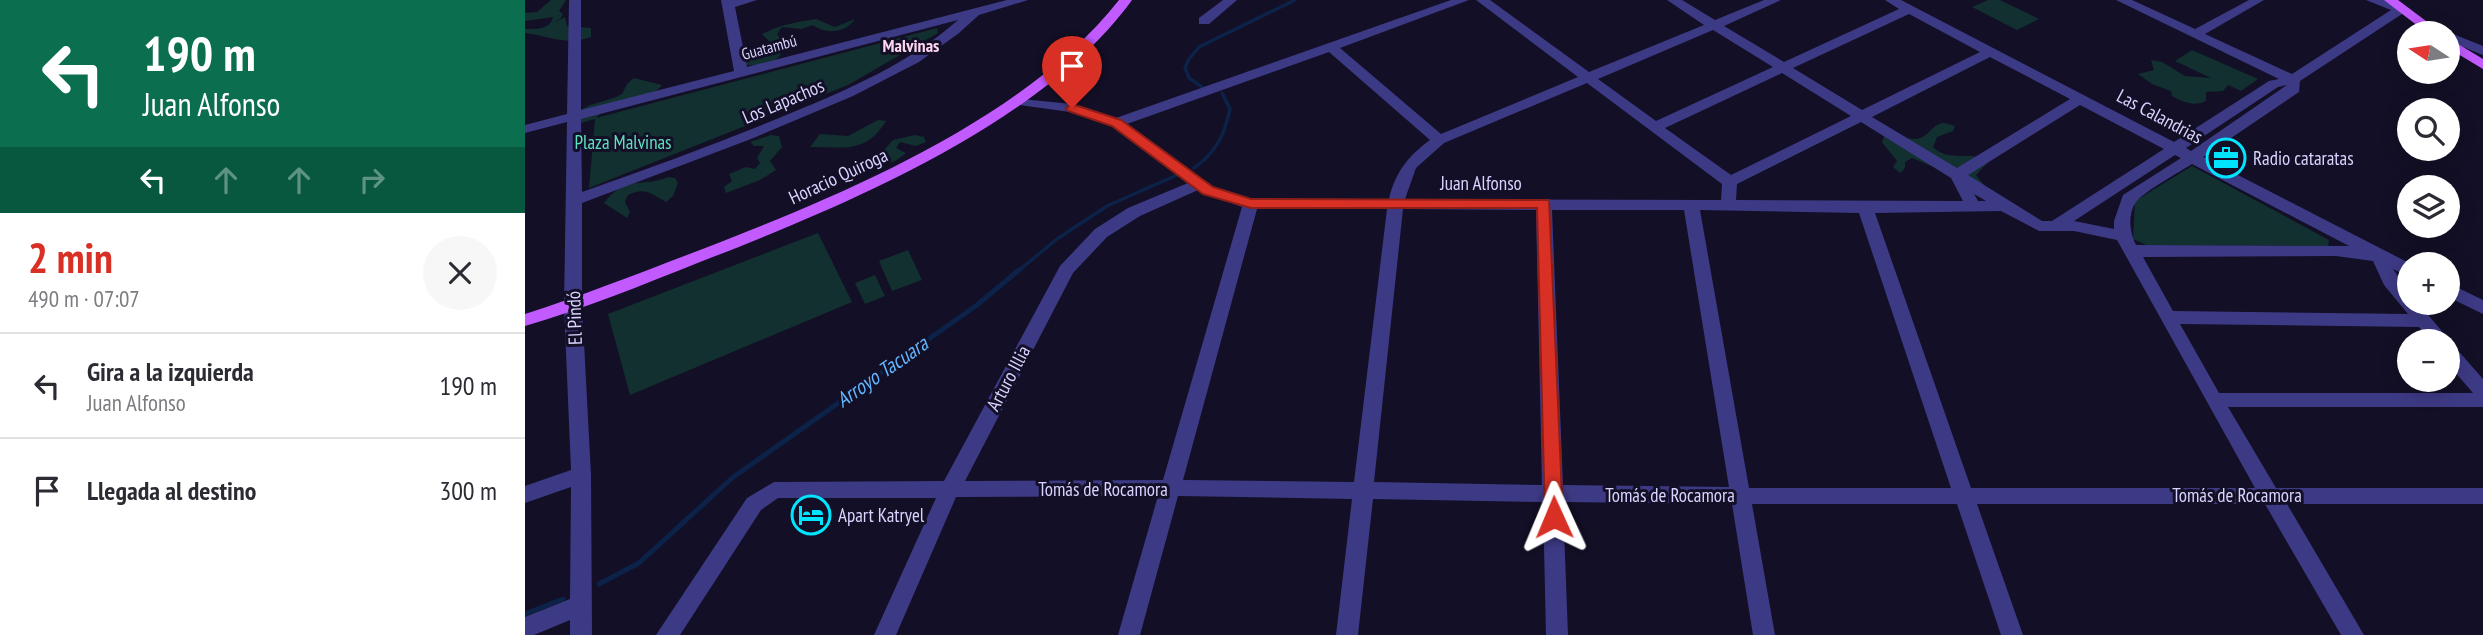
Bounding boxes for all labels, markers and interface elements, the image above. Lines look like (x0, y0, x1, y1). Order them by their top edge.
text: 190 m (143, 21, 256, 85)
north arrow (2397, 21, 2461, 84)
map controls (2397, 21, 2460, 392)
icon: left (28, 28, 119, 119)
street label: Guatambú (739, 30, 799, 64)
district label: Malvinas (883, 34, 939, 57)
pin (1042, 36, 1102, 108)
icon: arrive (1053, 47, 1091, 85)
street label: Los Lapachos (738, 73, 828, 129)
text: Juan Alfonso (143, 83, 280, 125)
street label: Las Calandrias (2113, 83, 2207, 149)
button: search (2397, 98, 2460, 161)
park label: Plaza Malvinas (574, 130, 672, 154)
office icon: Radio cataratas (2205, 137, 2247, 179)
street label: Horacio Quiroga (785, 143, 891, 209)
place label: Radio cataratas (2253, 146, 2354, 170)
icon: left (134, 161, 172, 199)
icon: ahead (207, 161, 245, 199)
icon: ahead (280, 161, 318, 199)
icon: right (353, 161, 391, 199)
street label: Juan Alfonso (1439, 171, 1522, 195)
button: layers (2397, 175, 2460, 238)
text: 2 min (28, 230, 113, 285)
button: close (423, 236, 497, 310)
button: + (2397, 252, 2460, 315)
text: 490 m · 07:07 (28, 284, 140, 313)
street label: El Pindó (561, 291, 587, 345)
water label: Arroyo Tacuara (830, 329, 934, 413)
button: − (2397, 329, 2460, 392)
street label: Arturo Illia (981, 341, 1035, 415)
text: Gira a la izquierda (87, 355, 254, 388)
icon: left (28, 367, 66, 405)
text: 190 m (439, 369, 497, 402)
text: Juan Alfonso (87, 388, 186, 417)
icon: arrive (28, 472, 66, 510)
text: Llegada al destino (87, 474, 256, 507)
text: 300 m (439, 474, 497, 507)
street label: Tomás de Rocamora (1038, 477, 1168, 501)
position arrow (1517, 480, 1591, 554)
street label: Tomás de Rocamora (1605, 483, 1735, 507)
street label: Tomás de Rocamora (2172, 483, 2302, 507)
hotel icon: Apart Katryel (790, 494, 832, 536)
place label: Apart Katryel (838, 503, 925, 527)

